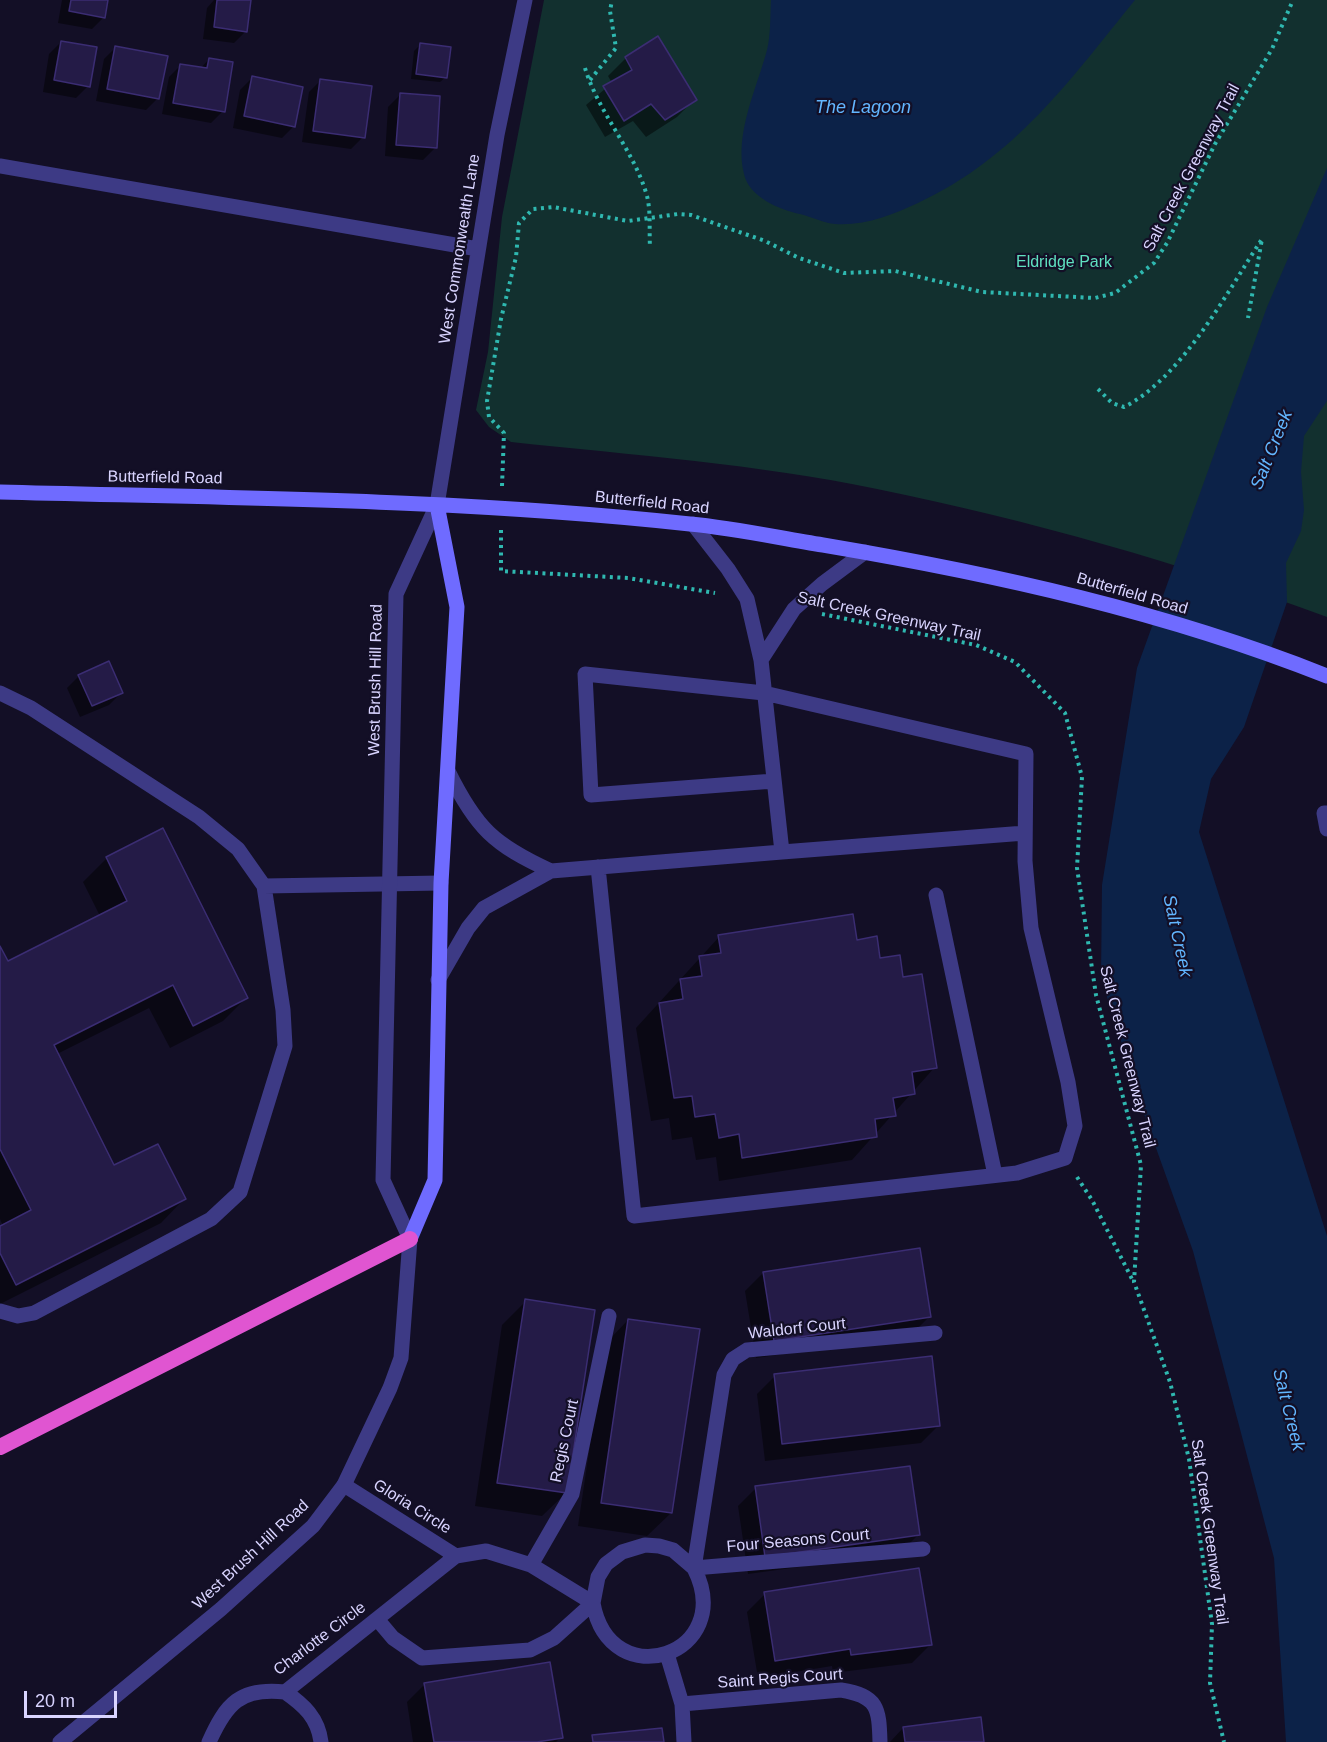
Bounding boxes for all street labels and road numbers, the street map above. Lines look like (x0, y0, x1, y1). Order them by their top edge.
street label: Salt Creek Greenway Trail (1140, 81, 1244, 255)
street label: West Commonwealth Lane (436, 153, 484, 345)
street label: Butterfield Road (107, 467, 223, 489)
street label: Butterfield Road (594, 487, 710, 519)
street label: Butterfield Road (1074, 569, 1190, 619)
street label: Salt Creek Greenway Trail (796, 588, 982, 646)
street label: West Brush Hill Road (365, 604, 387, 756)
street label: Salt Creek Greenway Trail (1095, 964, 1159, 1150)
street label: Waldorf Court (747, 1314, 847, 1344)
street label: Regis Court (547, 1398, 583, 1484)
street label: Salt Creek Greenway Trail (1186, 1438, 1232, 1626)
street label: Gloria Circle (370, 1476, 454, 1538)
street label: West Brush Hill Road (189, 1496, 313, 1614)
street label: Four Seasons Court (726, 1525, 870, 1557)
street label: Charlotte Circle (270, 1598, 370, 1680)
street label: Saint Regis Court (717, 1665, 843, 1693)

